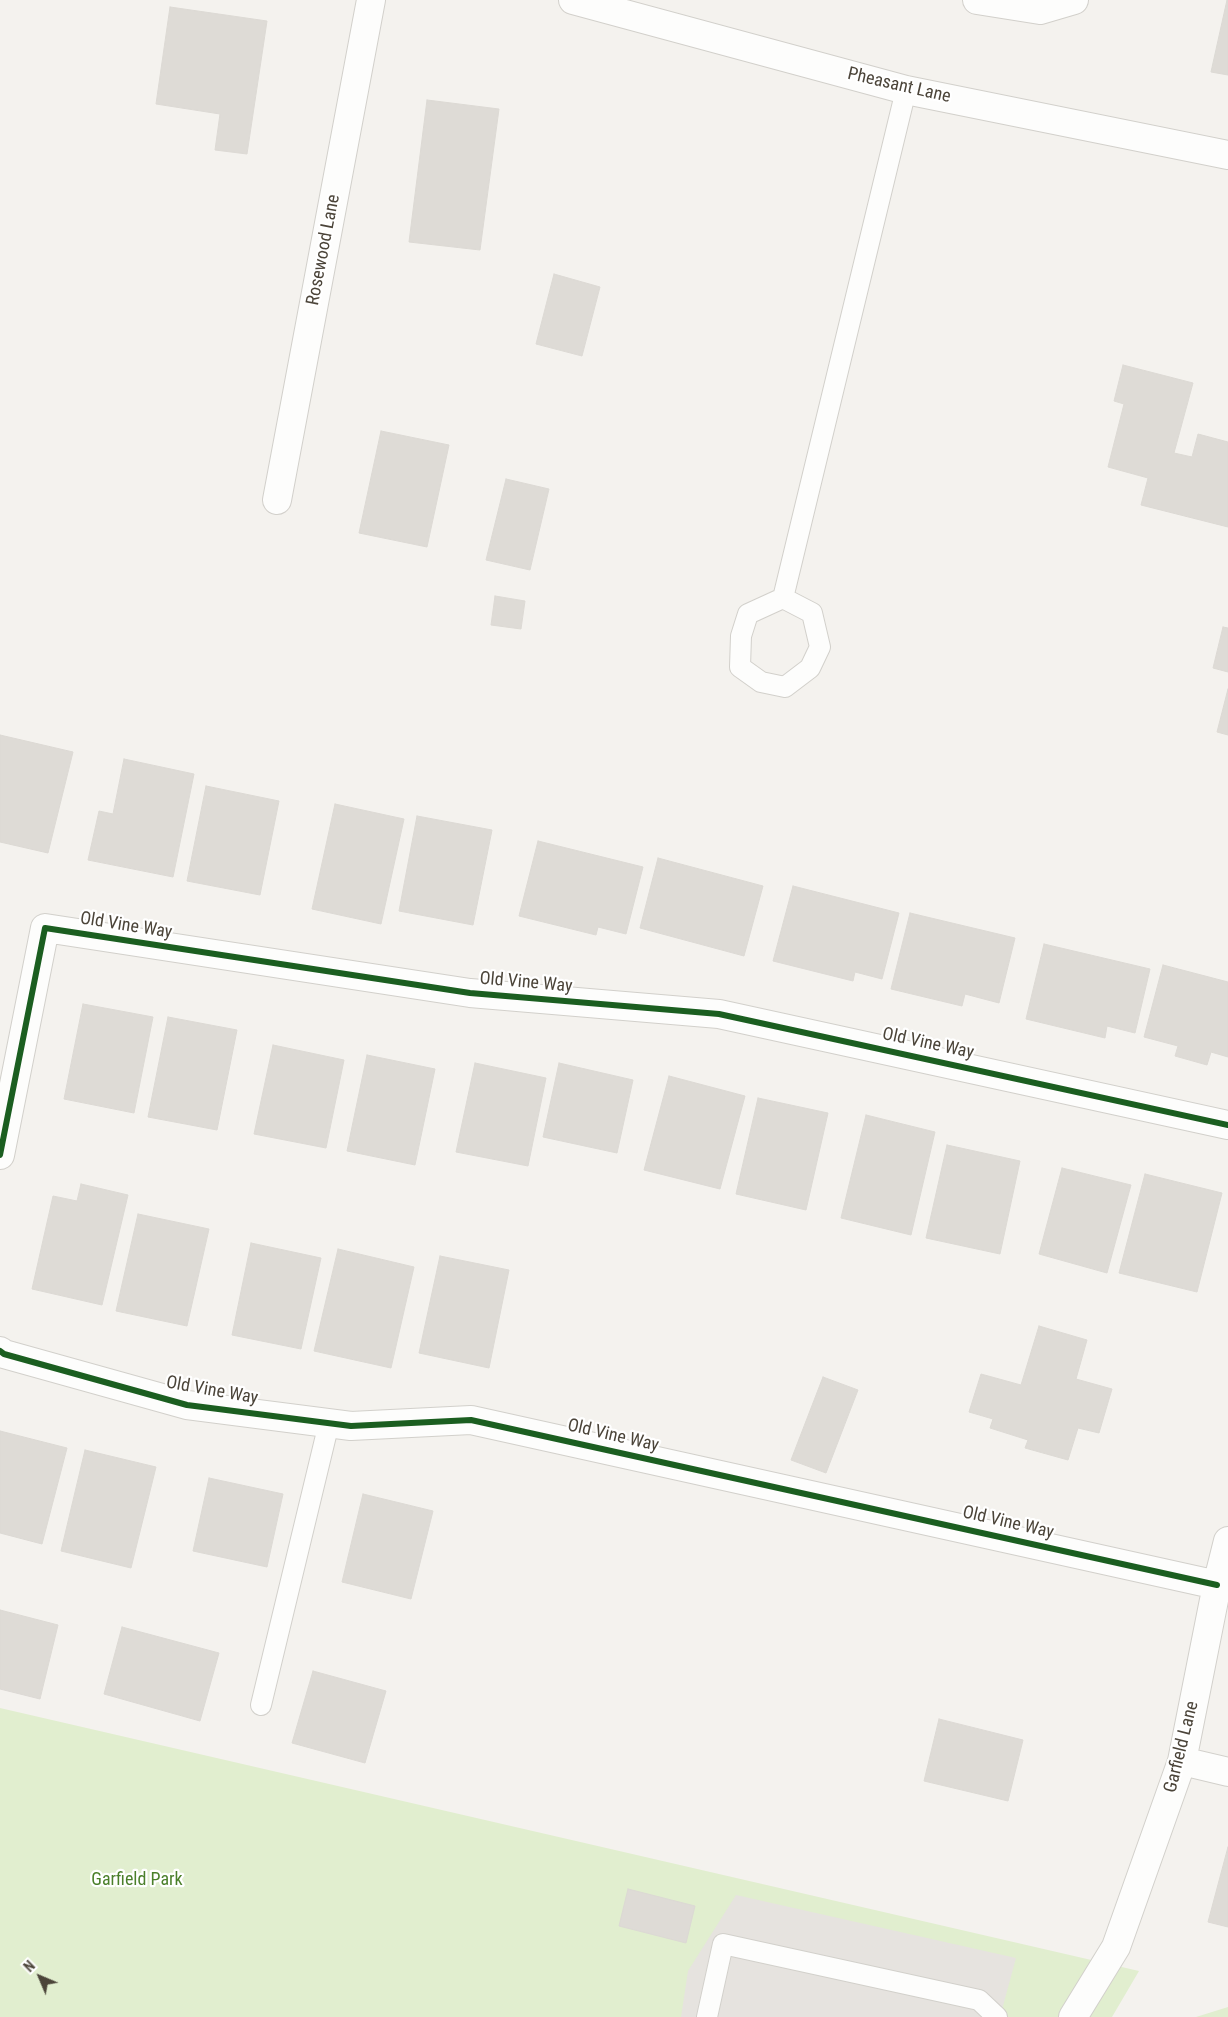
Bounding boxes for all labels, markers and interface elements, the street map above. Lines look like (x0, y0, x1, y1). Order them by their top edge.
street label: Pheasant Lane (845, 64, 953, 108)
street label: Rosewood Lane (303, 193, 345, 307)
street label: Old Vine Way (78, 908, 174, 944)
street label: Old Vine Way (479, 968, 573, 998)
street label: Old Vine Way (880, 1024, 976, 1064)
street label: Old Vine Way (164, 1372, 260, 1410)
street label: Old Vine Way (565, 1415, 661, 1457)
street label: Old Vine Way (960, 1502, 1056, 1544)
street label: Garfield Lane (1160, 1699, 1204, 1795)
park label: Garfield Park (91, 1869, 183, 1891)
north arrow (15, 1952, 65, 2002)
text: N (21, 1958, 38, 1975)

